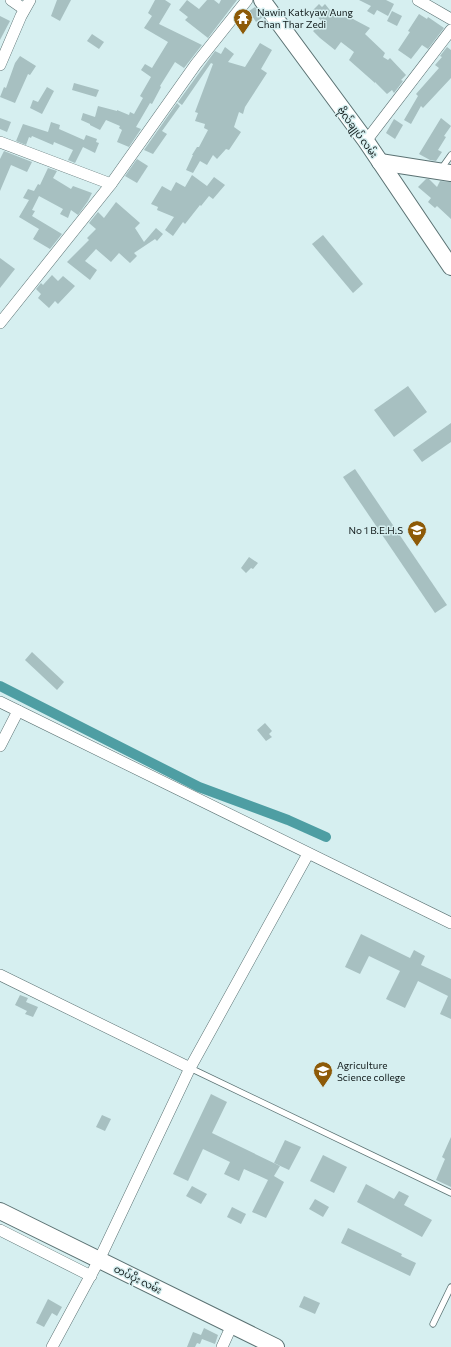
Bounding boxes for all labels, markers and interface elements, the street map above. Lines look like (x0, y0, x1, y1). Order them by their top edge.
place label: Nawin Katkyaw Aung Chan Thar Zedi (257, 6, 354, 30)
temple icon: Nawin Katkyaw Aung Chan Thar Zedi (232, 7, 254, 35)
street label: ဗိုလ်ချုပ် လမ်း (333, 104, 381, 162)
school or university icon: No 1 B.E.H.S (406, 519, 428, 547)
place label: No 1 B.E.H.S (349, 524, 403, 536)
place label: Agriculture Science college (337, 1059, 405, 1083)
school or university icon: Agriculture Science college (312, 1060, 334, 1088)
street label: တပ်ပိုး လမ်း (111, 1261, 164, 1298)

